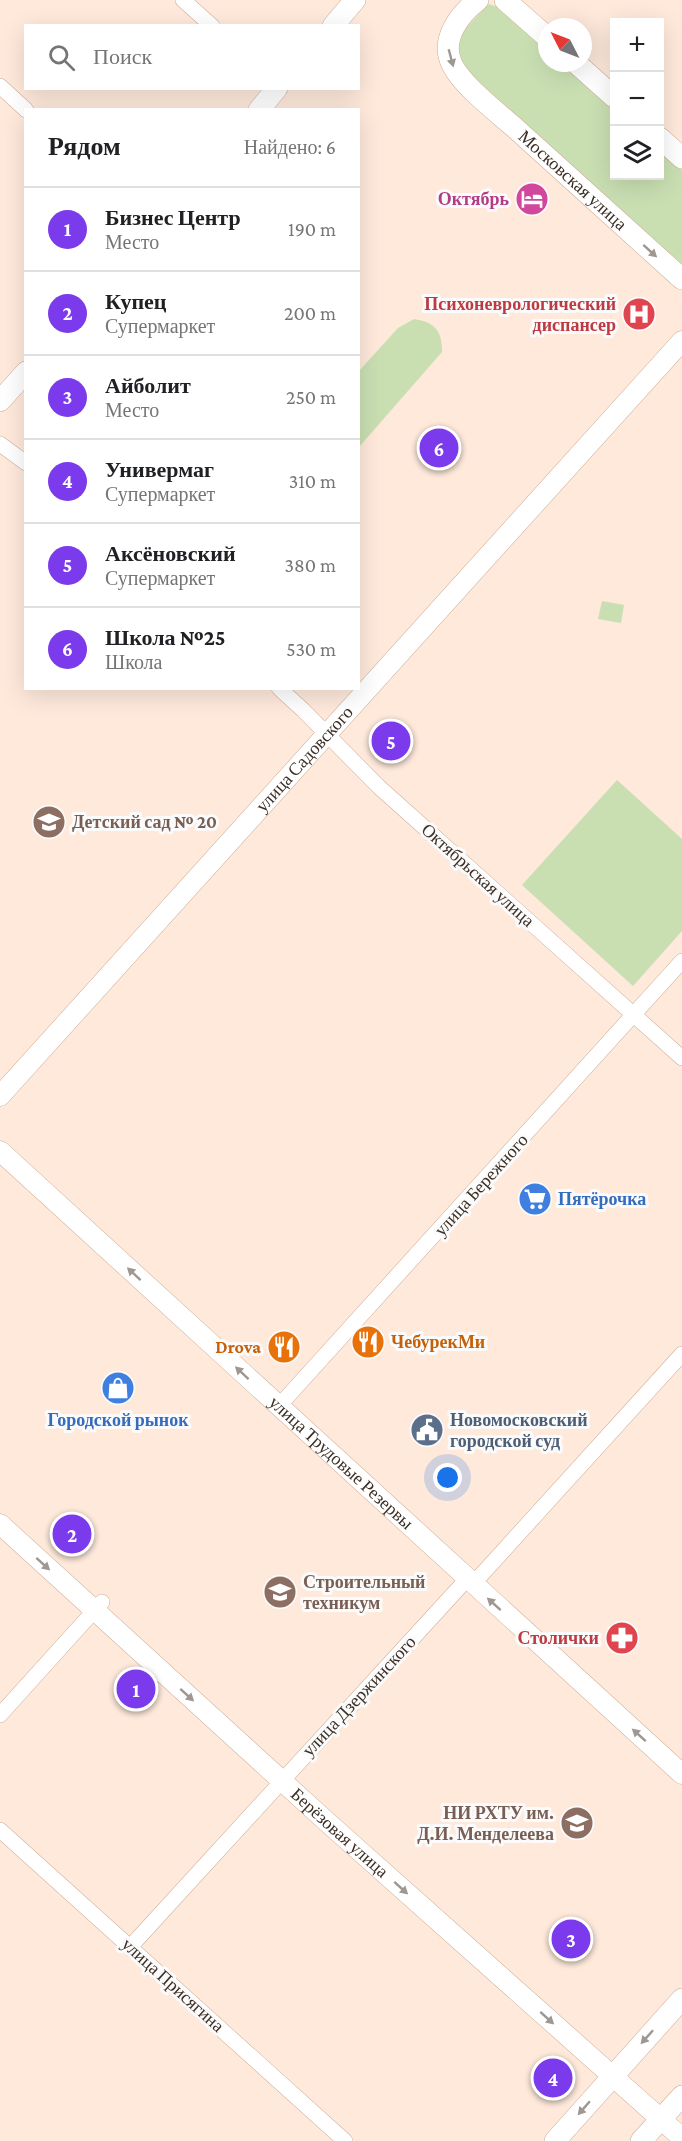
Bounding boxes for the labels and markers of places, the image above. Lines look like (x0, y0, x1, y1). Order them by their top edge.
hotel icon: Октябрь (514, 181, 550, 217)
place label: Октябрь (438, 189, 509, 209)
place label: Психоневрологический диспансер (424, 294, 616, 335)
hospital icon: Психоневрологический диспансер (621, 296, 657, 332)
pin: 6 (420, 426, 458, 470)
pin: 5 (372, 718, 410, 764)
school or university icon: Детский сад № 20 (31, 804, 67, 840)
place label: Детский сад № 20 (72, 812, 217, 832)
supermarket icon: Пятёрочка (517, 1181, 553, 1217)
place label: Пятёрочка (558, 1189, 646, 1209)
restaurant icon: ЧебурекМи (350, 1324, 386, 1360)
restaurant icon: Drova (266, 1329, 302, 1365)
place label: ЧебурекМи (391, 1332, 485, 1352)
place label: Drova (215, 1337, 261, 1357)
shop icon: Городской рынок (100, 1370, 136, 1406)
place label: Городской рынок (47, 1410, 189, 1430)
place label: Новомосковский городской суд (450, 1410, 588, 1451)
public building icon: Новомосковский городской суд (409, 1412, 445, 1448)
pin: 2 (52, 1512, 92, 1556)
place label: Строительный техникум (303, 1572, 425, 1613)
school or university icon: Строительный техникум (262, 1574, 298, 1610)
pharmacy icon: Столички (604, 1620, 640, 1656)
place label: Столички (518, 1628, 599, 1648)
pin: 1 (116, 1666, 156, 1712)
place label: НИ РХТУ им. Д.И. Менделеева (417, 1803, 554, 1844)
school or university icon: НИ РХТУ им. Д.И. Менделеева (559, 1805, 595, 1841)
pin: 3 (552, 1916, 590, 1962)
pin: 4 (534, 2056, 572, 2100)

